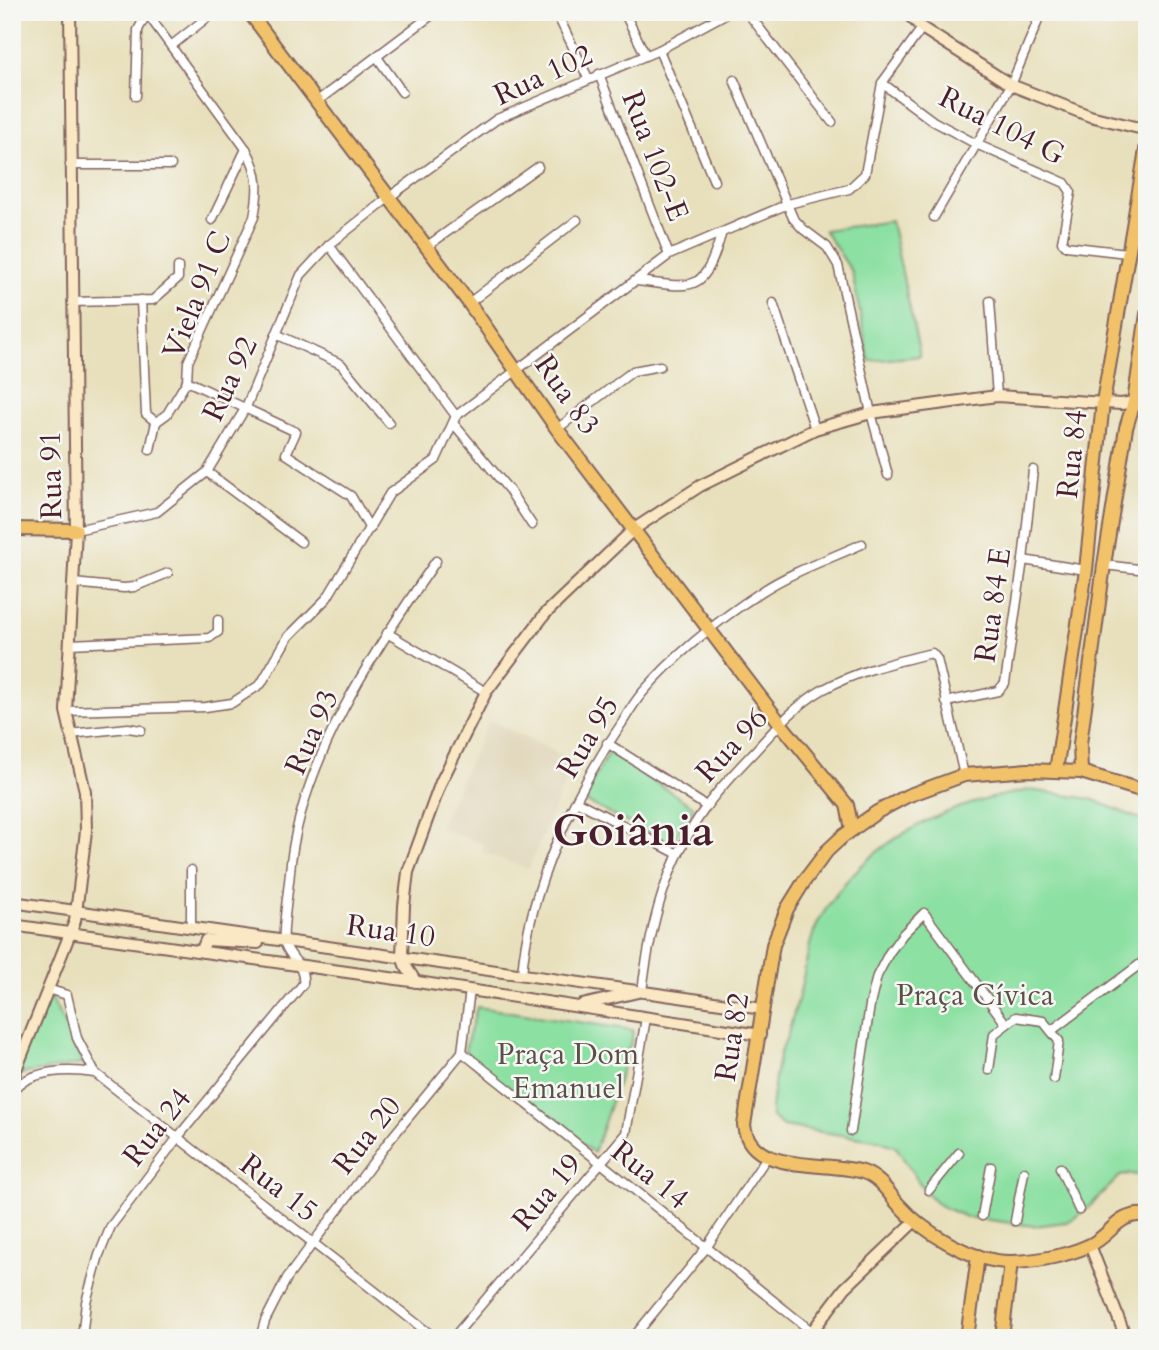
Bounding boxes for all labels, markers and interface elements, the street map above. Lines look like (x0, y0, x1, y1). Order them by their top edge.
street label: Rua 102 (487, 34, 599, 116)
street label: Rua 104 G (932, 77, 1072, 175)
street label: Rua 102-E (611, 85, 699, 227)
street label: Viela 91 C (153, 225, 241, 365)
street label: Rua 92 (193, 330, 267, 428)
street label: Rua 83 (525, 347, 609, 443)
street label: Rua 84 (1047, 408, 1097, 500)
street label: Rua 91 (30, 430, 72, 520)
street label: Rua 84 E (965, 545, 1021, 665)
street label: Rua 93 (275, 683, 349, 781)
street label: Rua 95 (548, 688, 628, 786)
street label: Rua 96 (687, 698, 777, 792)
district label: Goiânia (552, 801, 714, 861)
street label: Rua 10 (344, 905, 438, 957)
park label: Praça Cívica (896, 975, 1054, 1016)
street label: Rua 82 (705, 990, 759, 1084)
park label: Praça Dom Emanuel (497, 1034, 640, 1109)
street label: Rua 24 (113, 1079, 201, 1175)
street label: Rua 20 (323, 1087, 411, 1183)
street label: Rua 14 (603, 1131, 697, 1219)
street label: Rua 15 (231, 1144, 327, 1232)
street label: Rua 19 (503, 1145, 591, 1239)

